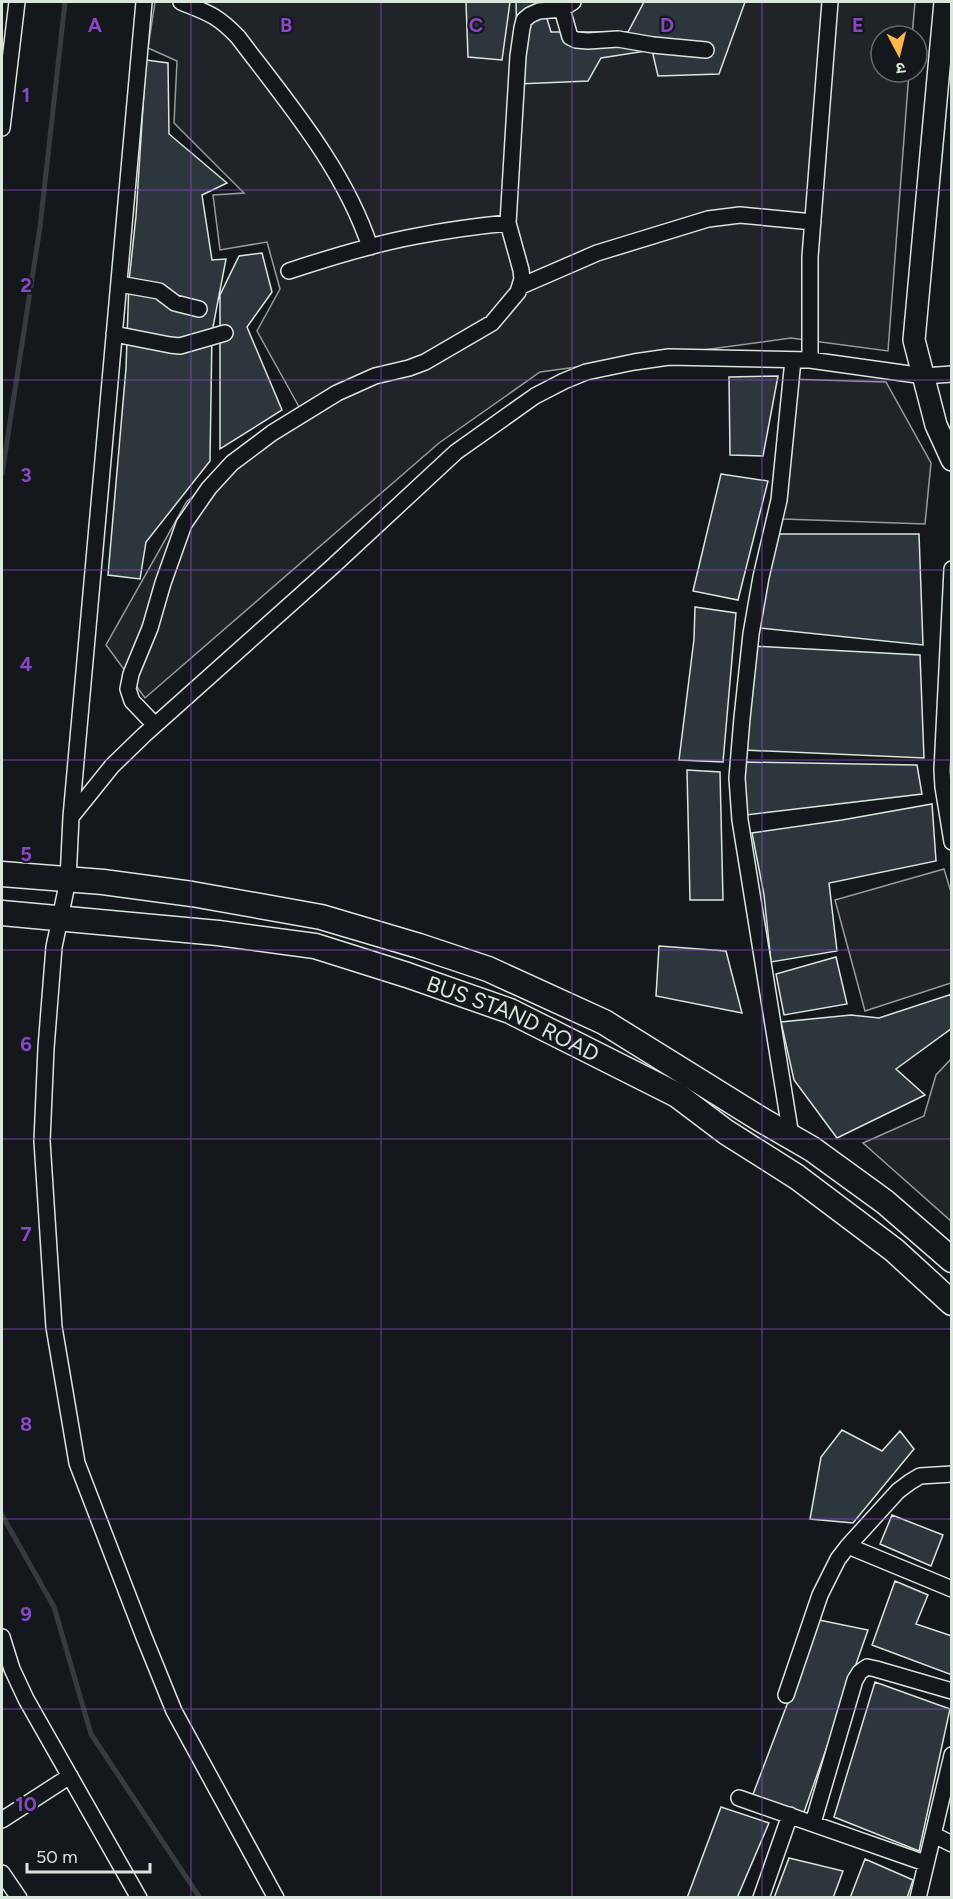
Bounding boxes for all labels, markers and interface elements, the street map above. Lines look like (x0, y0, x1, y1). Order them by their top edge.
text: A (88, 13, 103, 37)
text: B (280, 13, 292, 37)
text: C (469, 13, 483, 37)
text: D (660, 13, 674, 37)
text: E (852, 13, 864, 37)
north arrow (869, 24, 929, 84)
text: उ (894, 58, 907, 78)
text: 1 (22, 83, 30, 107)
text: 2 (20, 273, 32, 297)
text: 3 (20, 463, 32, 487)
text: 4 (20, 652, 33, 676)
text: 5 (20, 842, 32, 866)
street label: BUS STAND ROAD (423, 970, 604, 1068)
text: 6 (20, 1032, 32, 1056)
text: 7 (20, 1222, 32, 1246)
text: 8 (20, 1412, 32, 1436)
text: 9 (20, 1602, 32, 1626)
text: 10 (15, 1792, 37, 1816)
scale bar (27, 1836, 150, 1874)
text: 50 m (36, 1846, 78, 1868)

